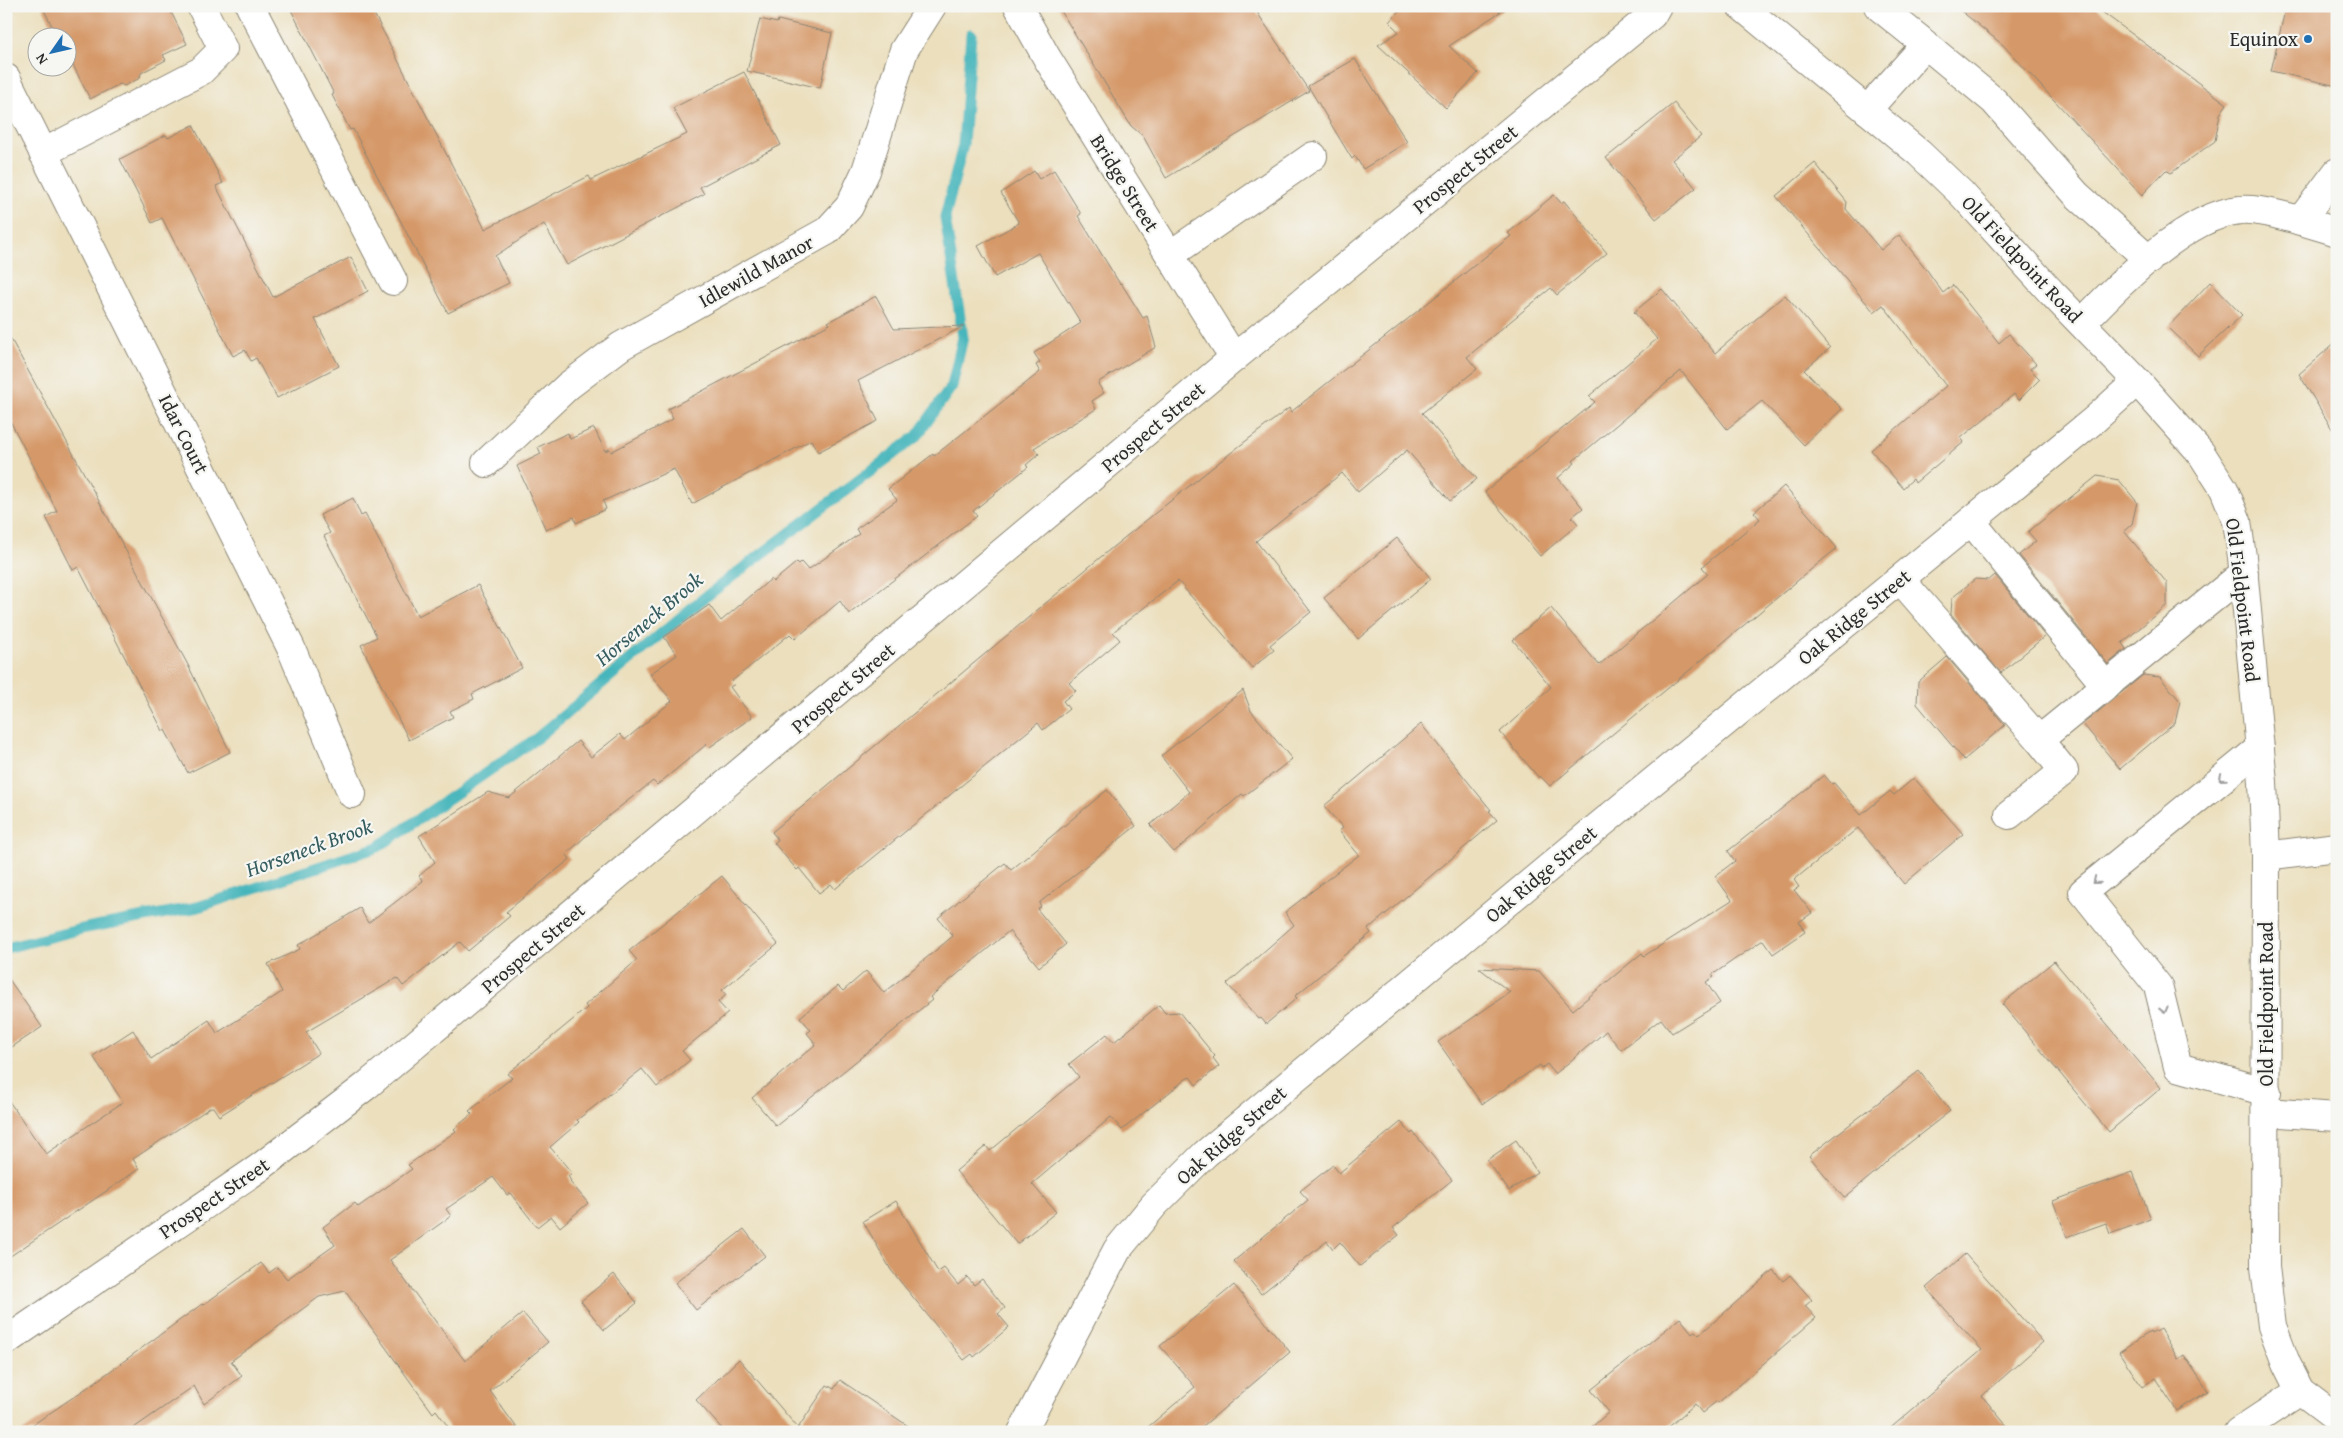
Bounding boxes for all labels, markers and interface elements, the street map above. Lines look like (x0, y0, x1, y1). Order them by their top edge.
place label: Equinox (2230, 24, 2299, 53)
north arrow (28, 28, 78, 78)
marker: Equinox (2302, 33, 2314, 45)
text: N (30, 49, 52, 69)
street label: Prospect Street (1406, 117, 1524, 220)
street label: Bridge Street (1084, 128, 1167, 237)
street label: Old Fieldpoint Road (1955, 188, 2089, 329)
street label: Idlewild Manor (693, 227, 819, 314)
street label: Prospect Street (1094, 374, 1211, 479)
street label: Idar Court (152, 389, 217, 479)
street label: Old Fieldpoint Road (2219, 516, 2268, 684)
street label: Oak Ridge Street (1791, 562, 1917, 671)
water label: Horseneck Brook (587, 564, 710, 674)
street label: Prospect Street (784, 635, 901, 740)
one-way arrow (2219, 773, 2228, 781)
water label: Horseneck Brook (240, 810, 377, 885)
street label: Oak Ridge Street (1478, 818, 1603, 929)
one-way arrow (2093, 876, 2102, 885)
street label: Prospect Street (474, 895, 591, 1000)
street label: Old Fieldpoint Road (2251, 921, 2280, 1087)
one-way arrow (2158, 1006, 2169, 1015)
street label: Oak Ridge Street (1169, 1078, 1292, 1191)
street label: Prospect Street (153, 1150, 275, 1245)

